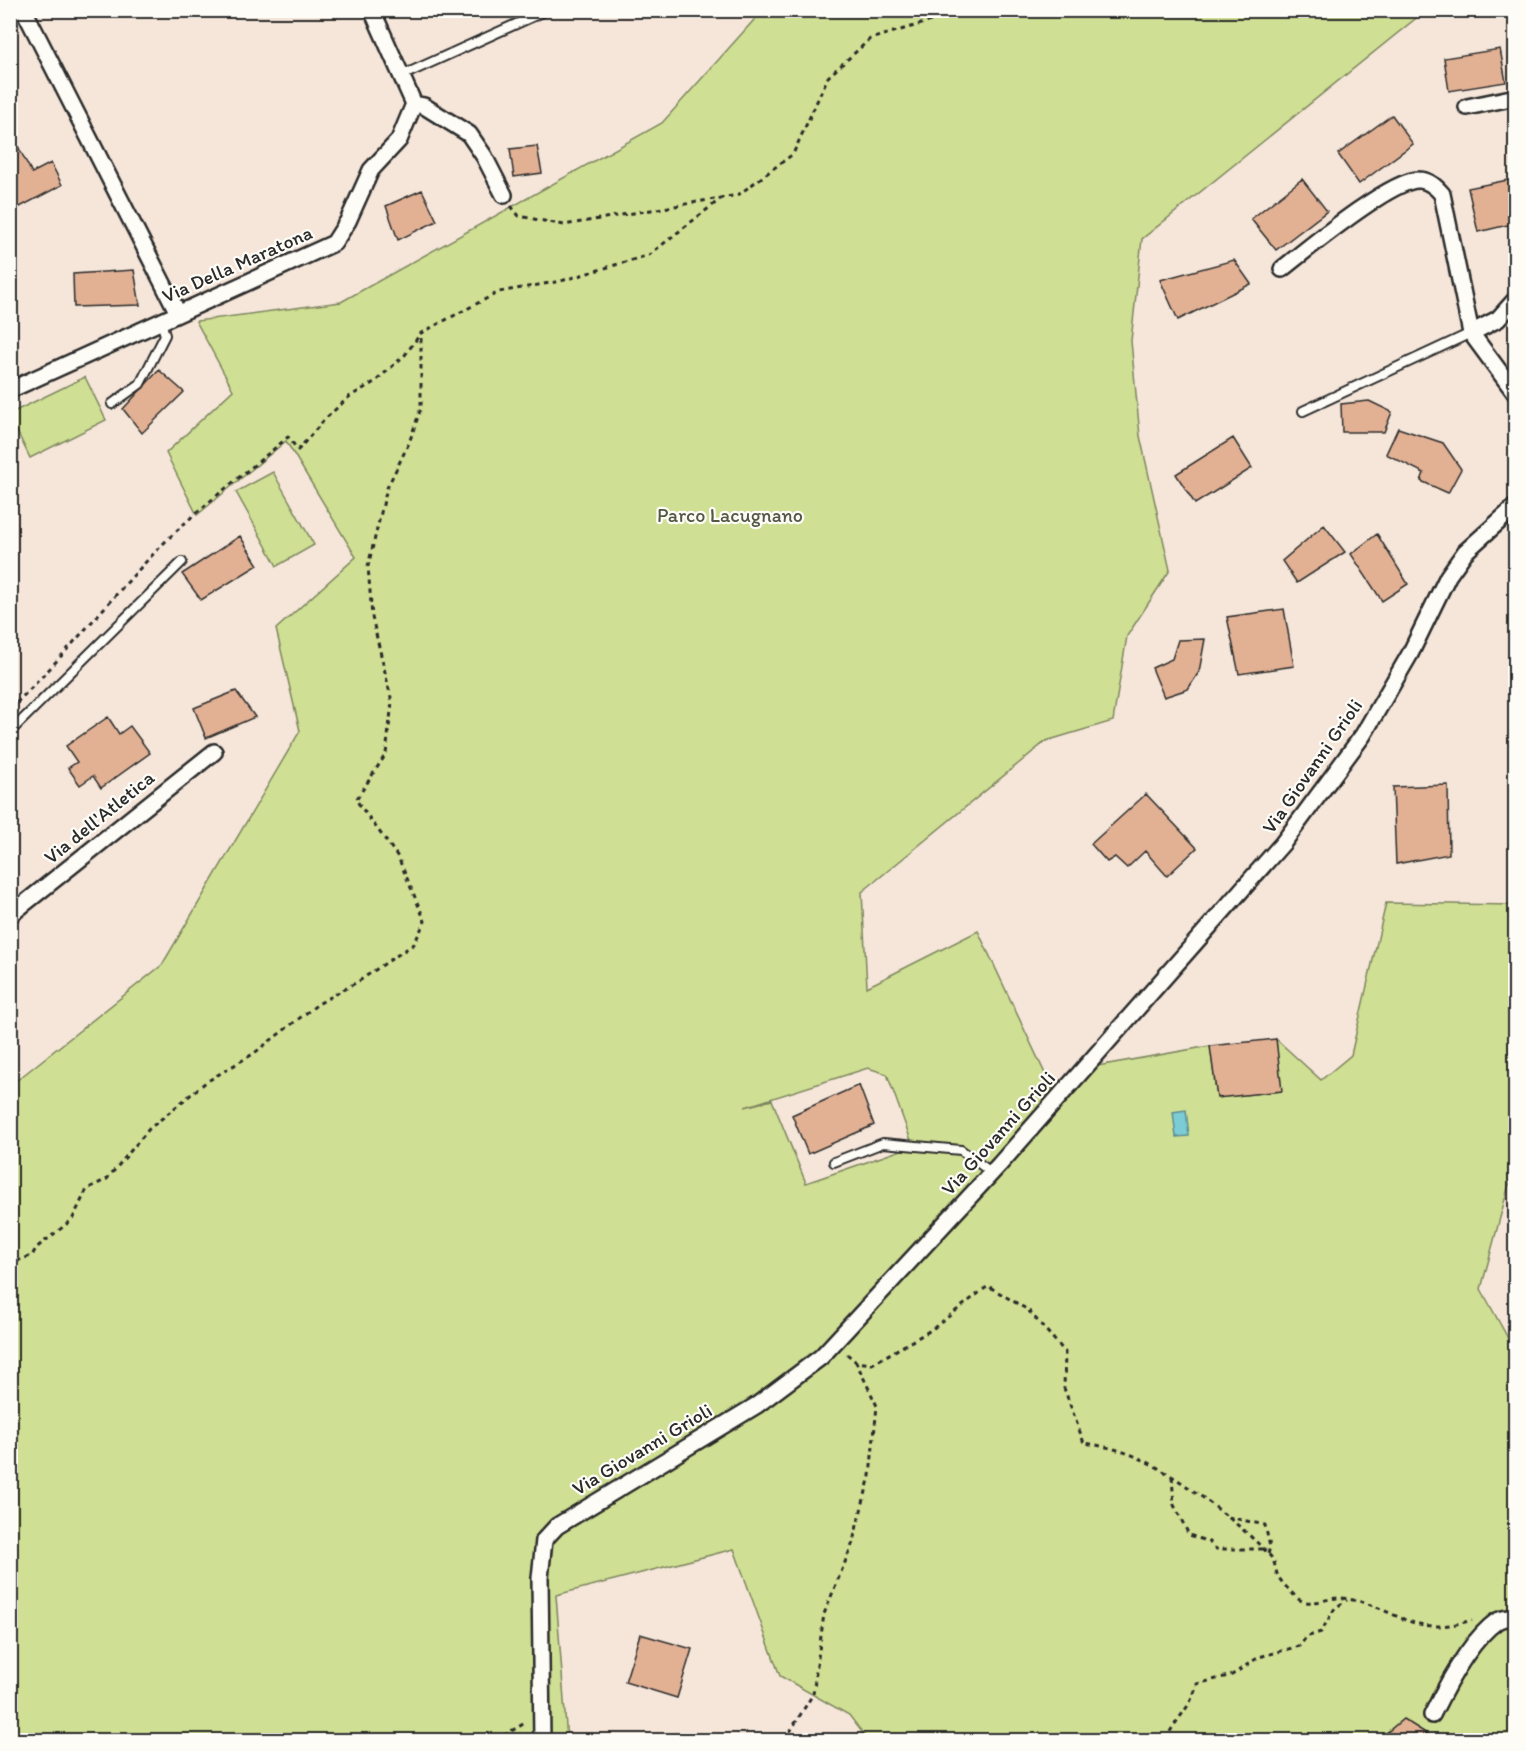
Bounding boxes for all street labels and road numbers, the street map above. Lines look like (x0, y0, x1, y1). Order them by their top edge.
street label: Via Della Maratona (158, 220, 316, 308)
street label: Via Giovanni Grioli (1257, 694, 1367, 838)
street label: Via dell'Atletica (39, 765, 159, 869)
street label: Via Giovanni Grioli (936, 1066, 1060, 1200)
street label: Via Giovanni Grioli (568, 1398, 716, 1500)

